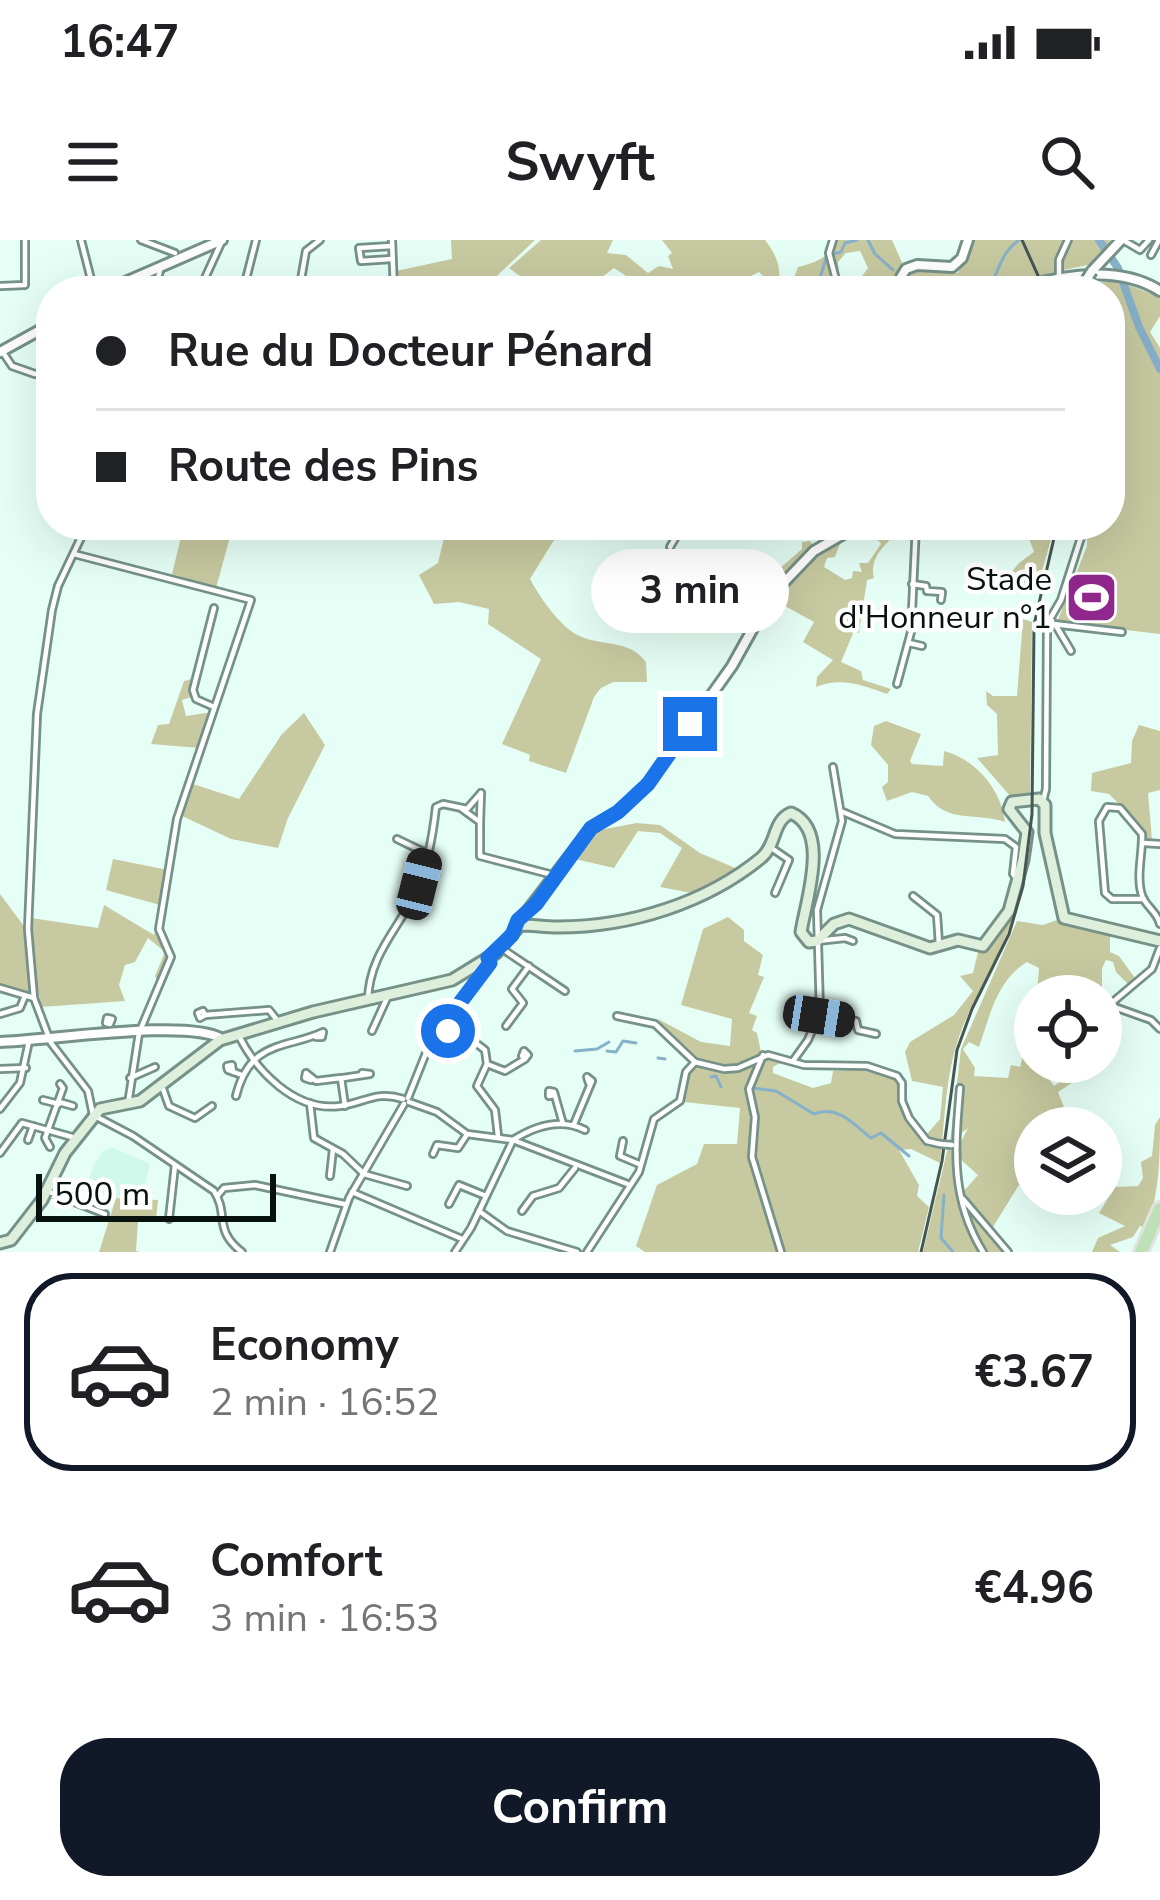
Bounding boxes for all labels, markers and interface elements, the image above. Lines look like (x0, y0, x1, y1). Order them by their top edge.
text: 16:47 (60, 12, 179, 73)
text: Swyft (505, 125, 655, 199)
icon: menu (60, 129, 126, 195)
icon: search (1034, 129, 1100, 195)
text: Rue du Docteur Pénard (168, 321, 653, 382)
text: Route des Pins (168, 436, 478, 497)
callout: 3 min (591, 550, 789, 634)
place label: Stade d'Honneur n°1 (838, 557, 1052, 640)
text: 3 min (640, 564, 740, 617)
sports icon: Stade d'Honneur n°1 (1063, 570, 1119, 626)
route end (663, 697, 717, 751)
car (393, 845, 445, 923)
map controls (1014, 975, 1122, 1215)
button: locate (1014, 975, 1122, 1083)
car (781, 993, 857, 1039)
route start (421, 1004, 475, 1058)
button: layers (1014, 1107, 1122, 1215)
scale bar (36, 1168, 276, 1221)
text: 500 m (54, 1172, 150, 1217)
text: Economy (210, 1315, 399, 1376)
icon: car (66, 1318, 174, 1426)
text: €3.67 (975, 1342, 1094, 1403)
text: 2 min · 16:52 (210, 1376, 439, 1429)
text: Comfort (210, 1531, 382, 1592)
icon: car (66, 1534, 174, 1642)
text: €4.96 (975, 1558, 1094, 1619)
text: 3 min · 16:53 (210, 1592, 439, 1645)
button: Confirm (60, 1738, 1100, 1876)

